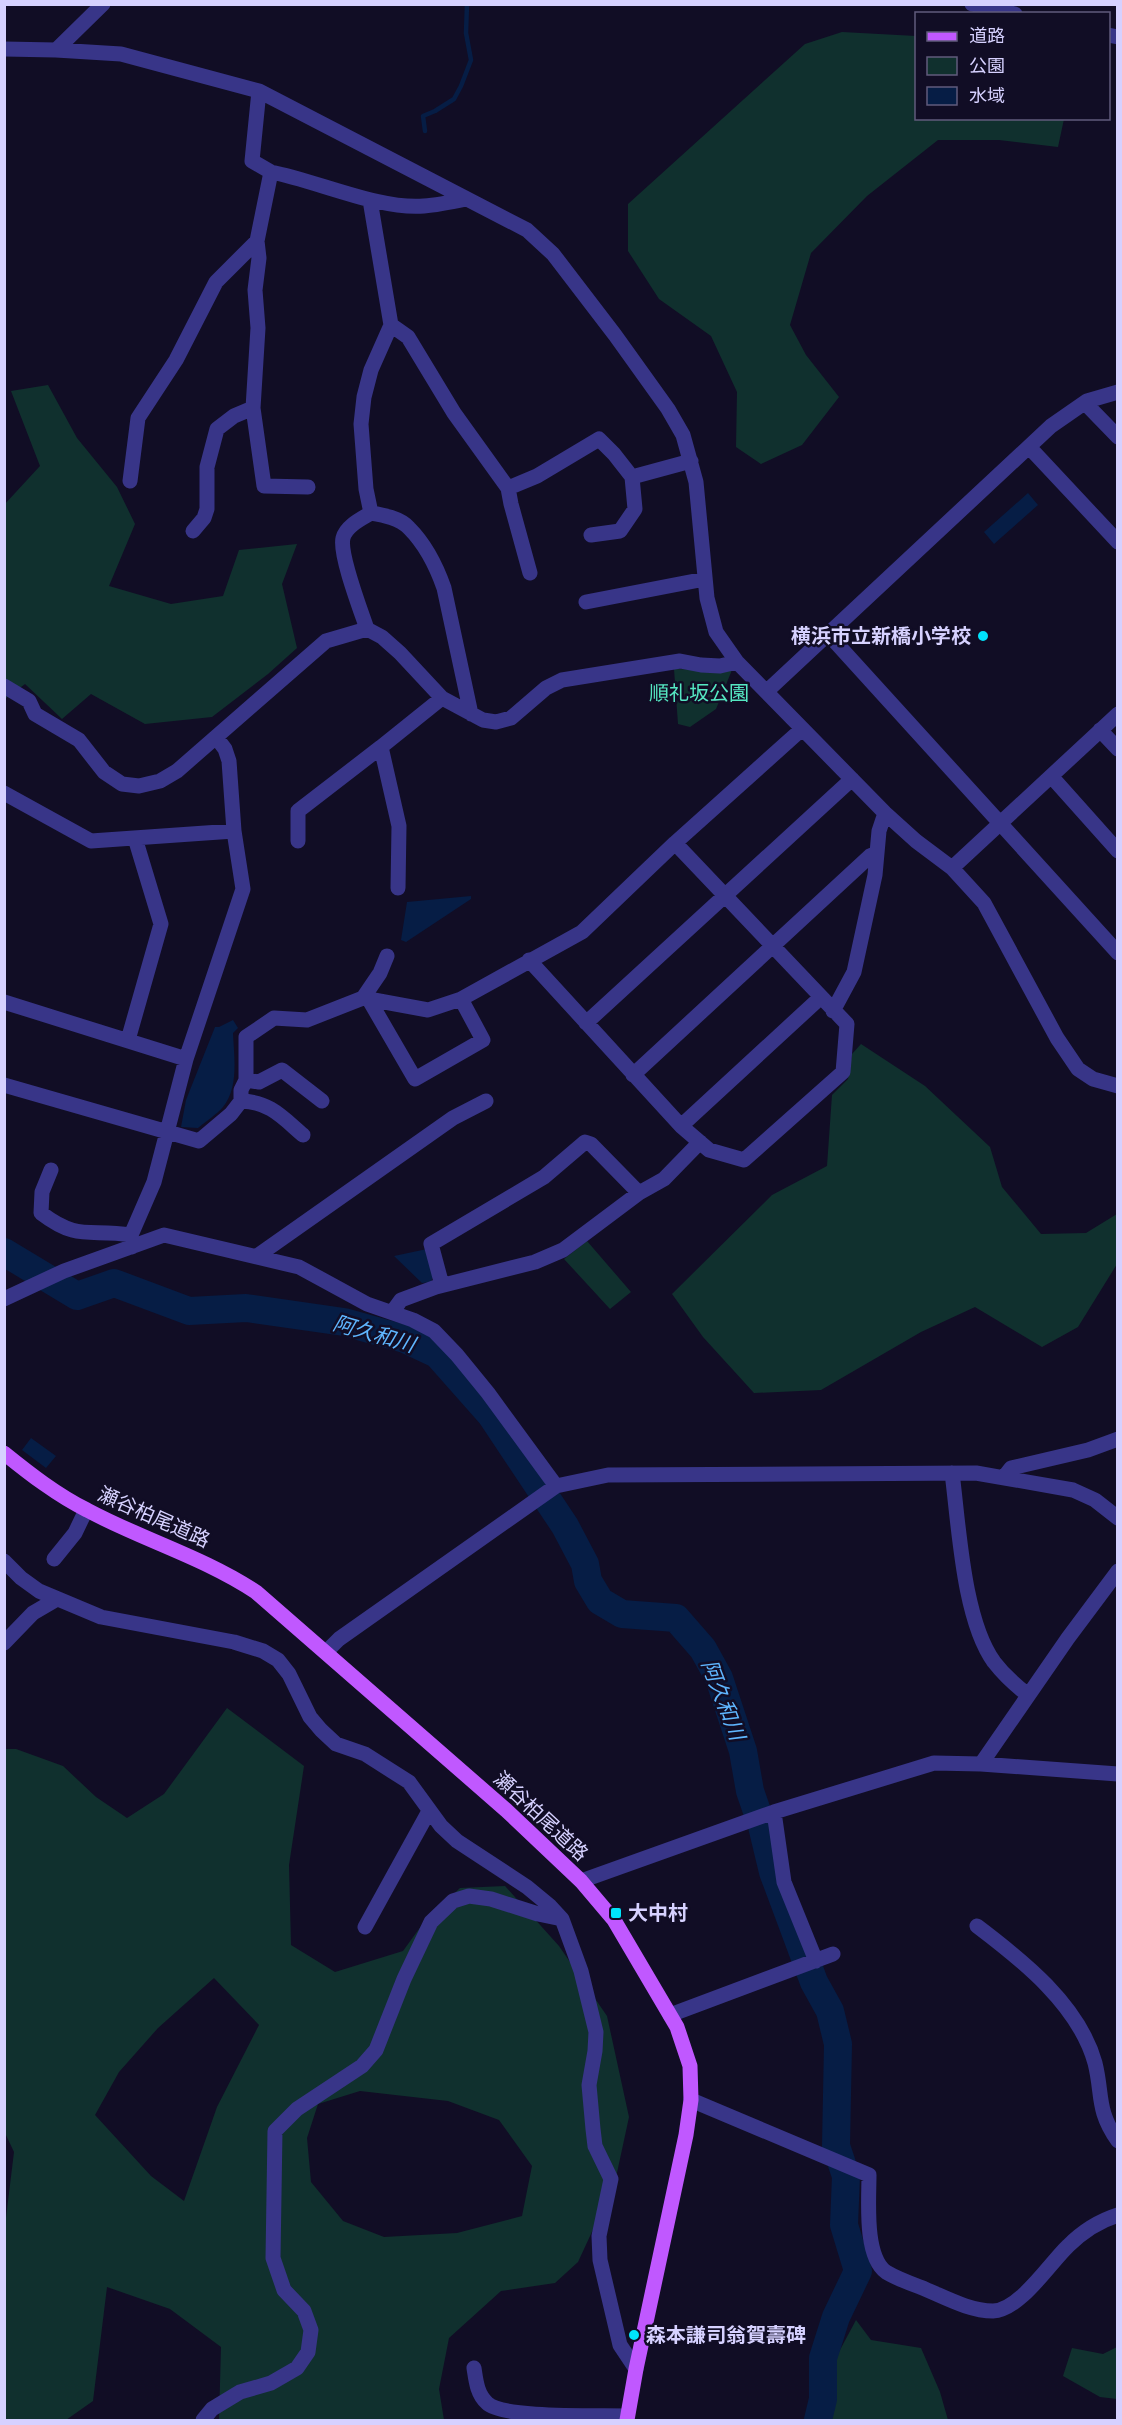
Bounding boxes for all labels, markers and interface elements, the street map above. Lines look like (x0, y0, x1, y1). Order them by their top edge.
legend (915, 12, 1110, 120)
text: 道路 (969, 25, 1005, 47)
text: 公園 (969, 55, 1005, 77)
text: 水域 (969, 85, 1005, 107)
place label: 横浜市立新橋小学校 (791, 624, 971, 648)
marker: 横浜市立新橋小学校 (976, 629, 990, 643)
park label: 順礼坂公園 (649, 681, 749, 705)
water label: 阿久和川 (330, 1310, 420, 1358)
street label: 瀬谷柏尾道路 (94, 1482, 214, 1552)
water label: 阿久和川 (697, 1656, 751, 1745)
street label: 瀬谷柏尾道路 (489, 1766, 593, 1866)
place label: 大中村 (628, 1901, 688, 1925)
marker: 大中村 (609, 1906, 623, 1920)
place label: 森本謙司翁賀壽碑 (646, 2323, 806, 2347)
marker: 森本謙司翁賀壽碑 (627, 2328, 641, 2342)

